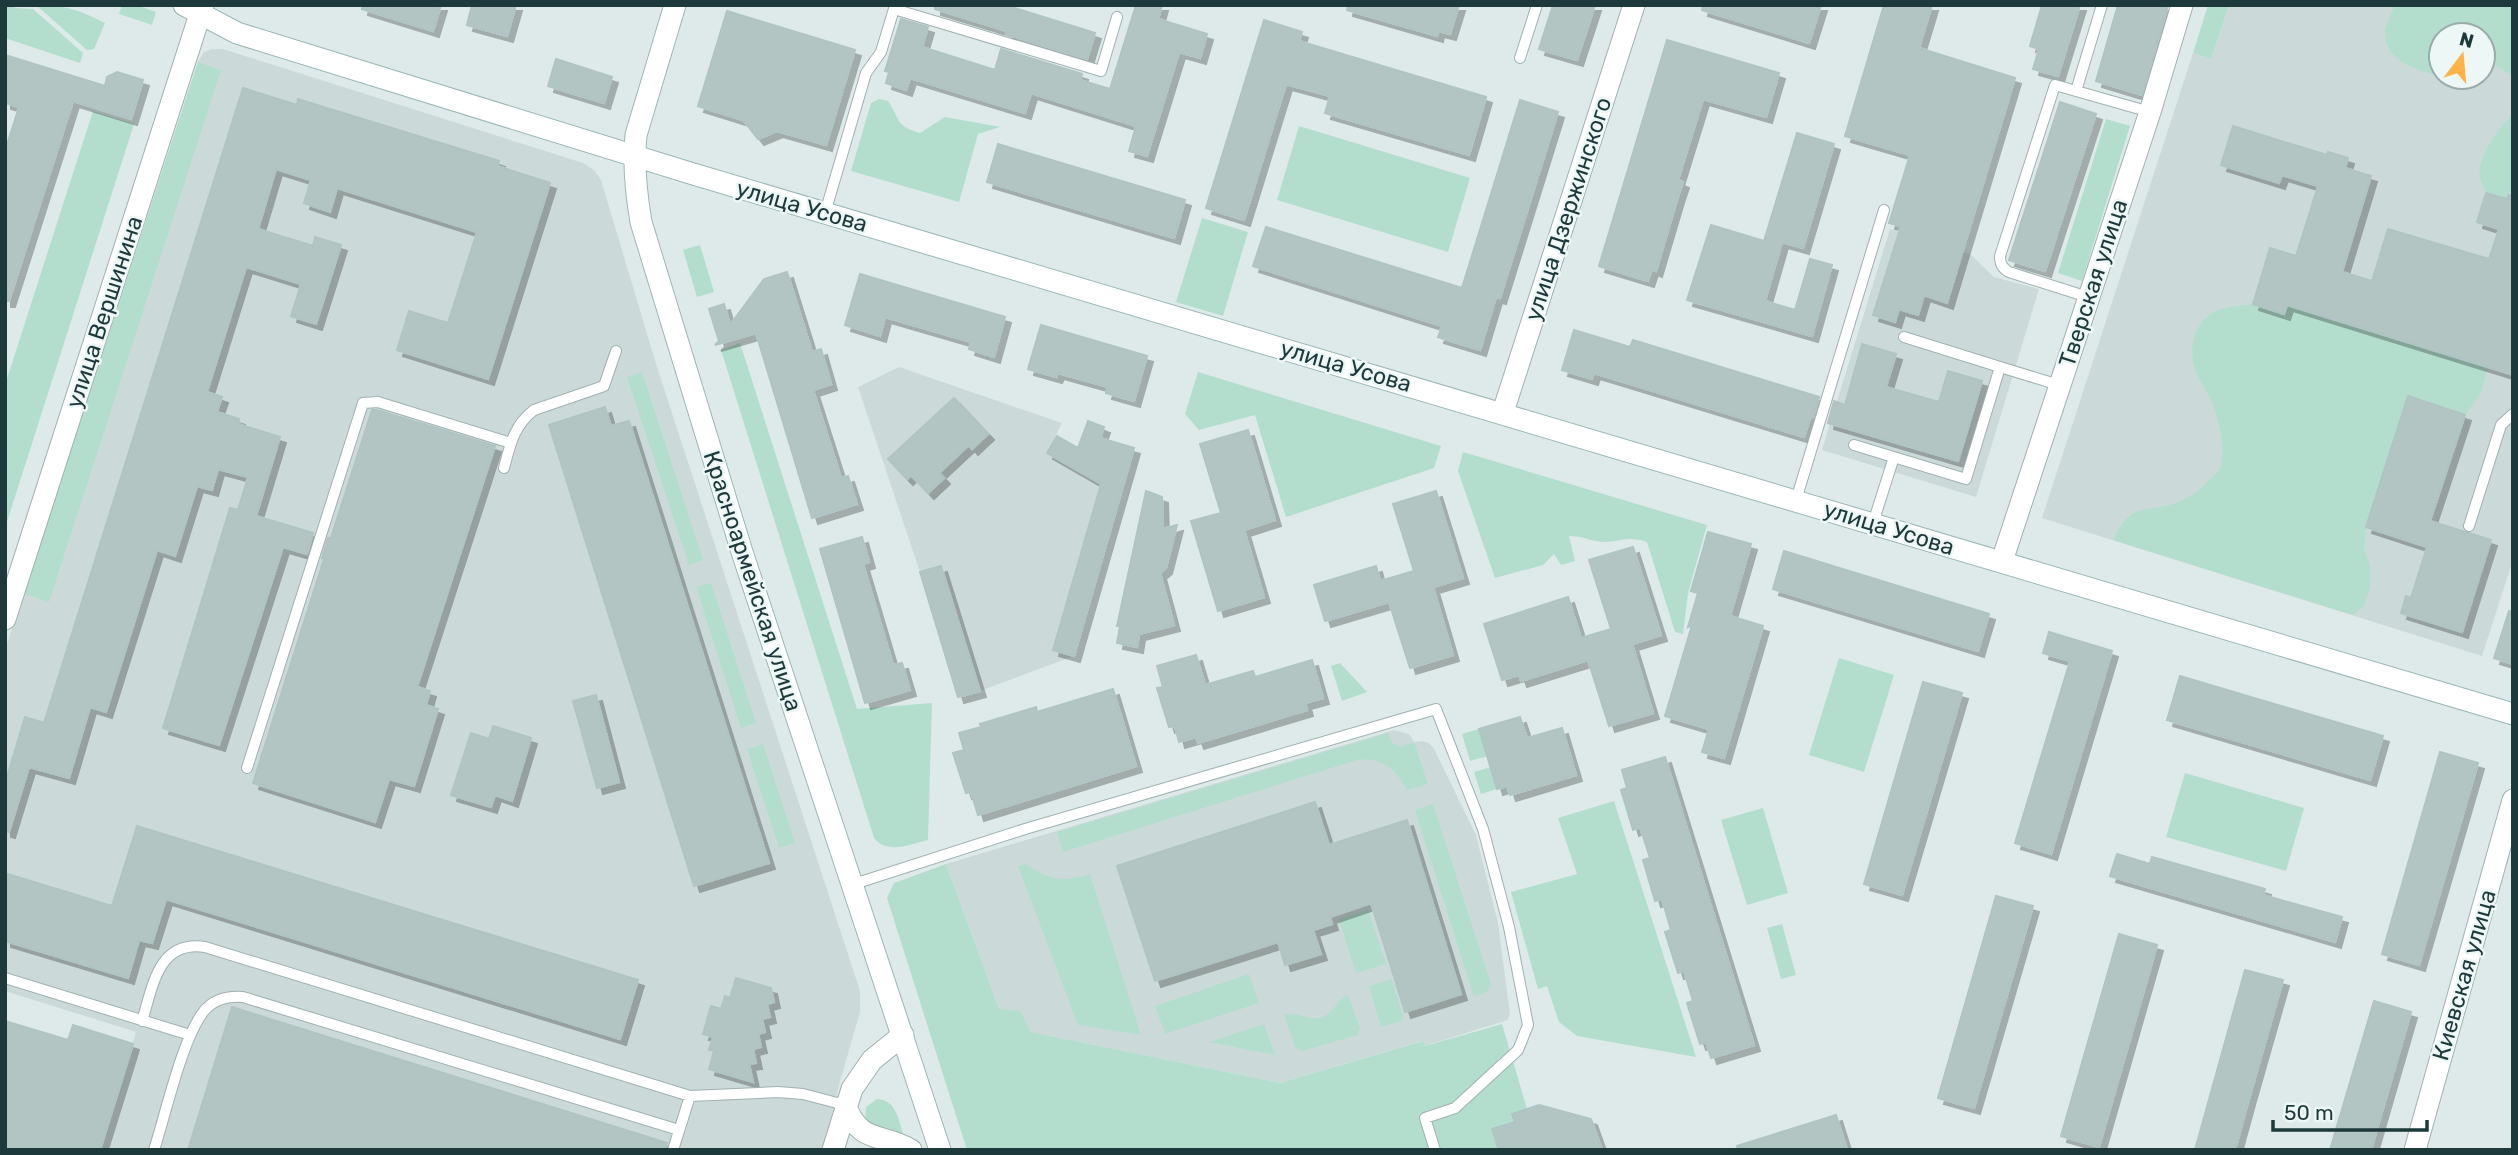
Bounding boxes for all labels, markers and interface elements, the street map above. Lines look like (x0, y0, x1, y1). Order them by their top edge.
north arrow (2427, 21, 2497, 91)
text: N (2457, 27, 2476, 53)
street label: улица Дзержинского (1519, 94, 1617, 324)
street label: улица Усова (733, 174, 871, 238)
street label: Тверская улица (2053, 196, 2133, 370)
street label: улица Вершинина (60, 212, 148, 412)
street label: улица Усова (1277, 334, 1415, 398)
street label: Красноармейская улица (698, 447, 808, 715)
street label: улица Усова (1820, 495, 1958, 561)
street label: Киевская улица (2426, 886, 2502, 1064)
scale bar (2273, 1088, 2427, 1132)
text: 50 m (2284, 1100, 2334, 1125)

